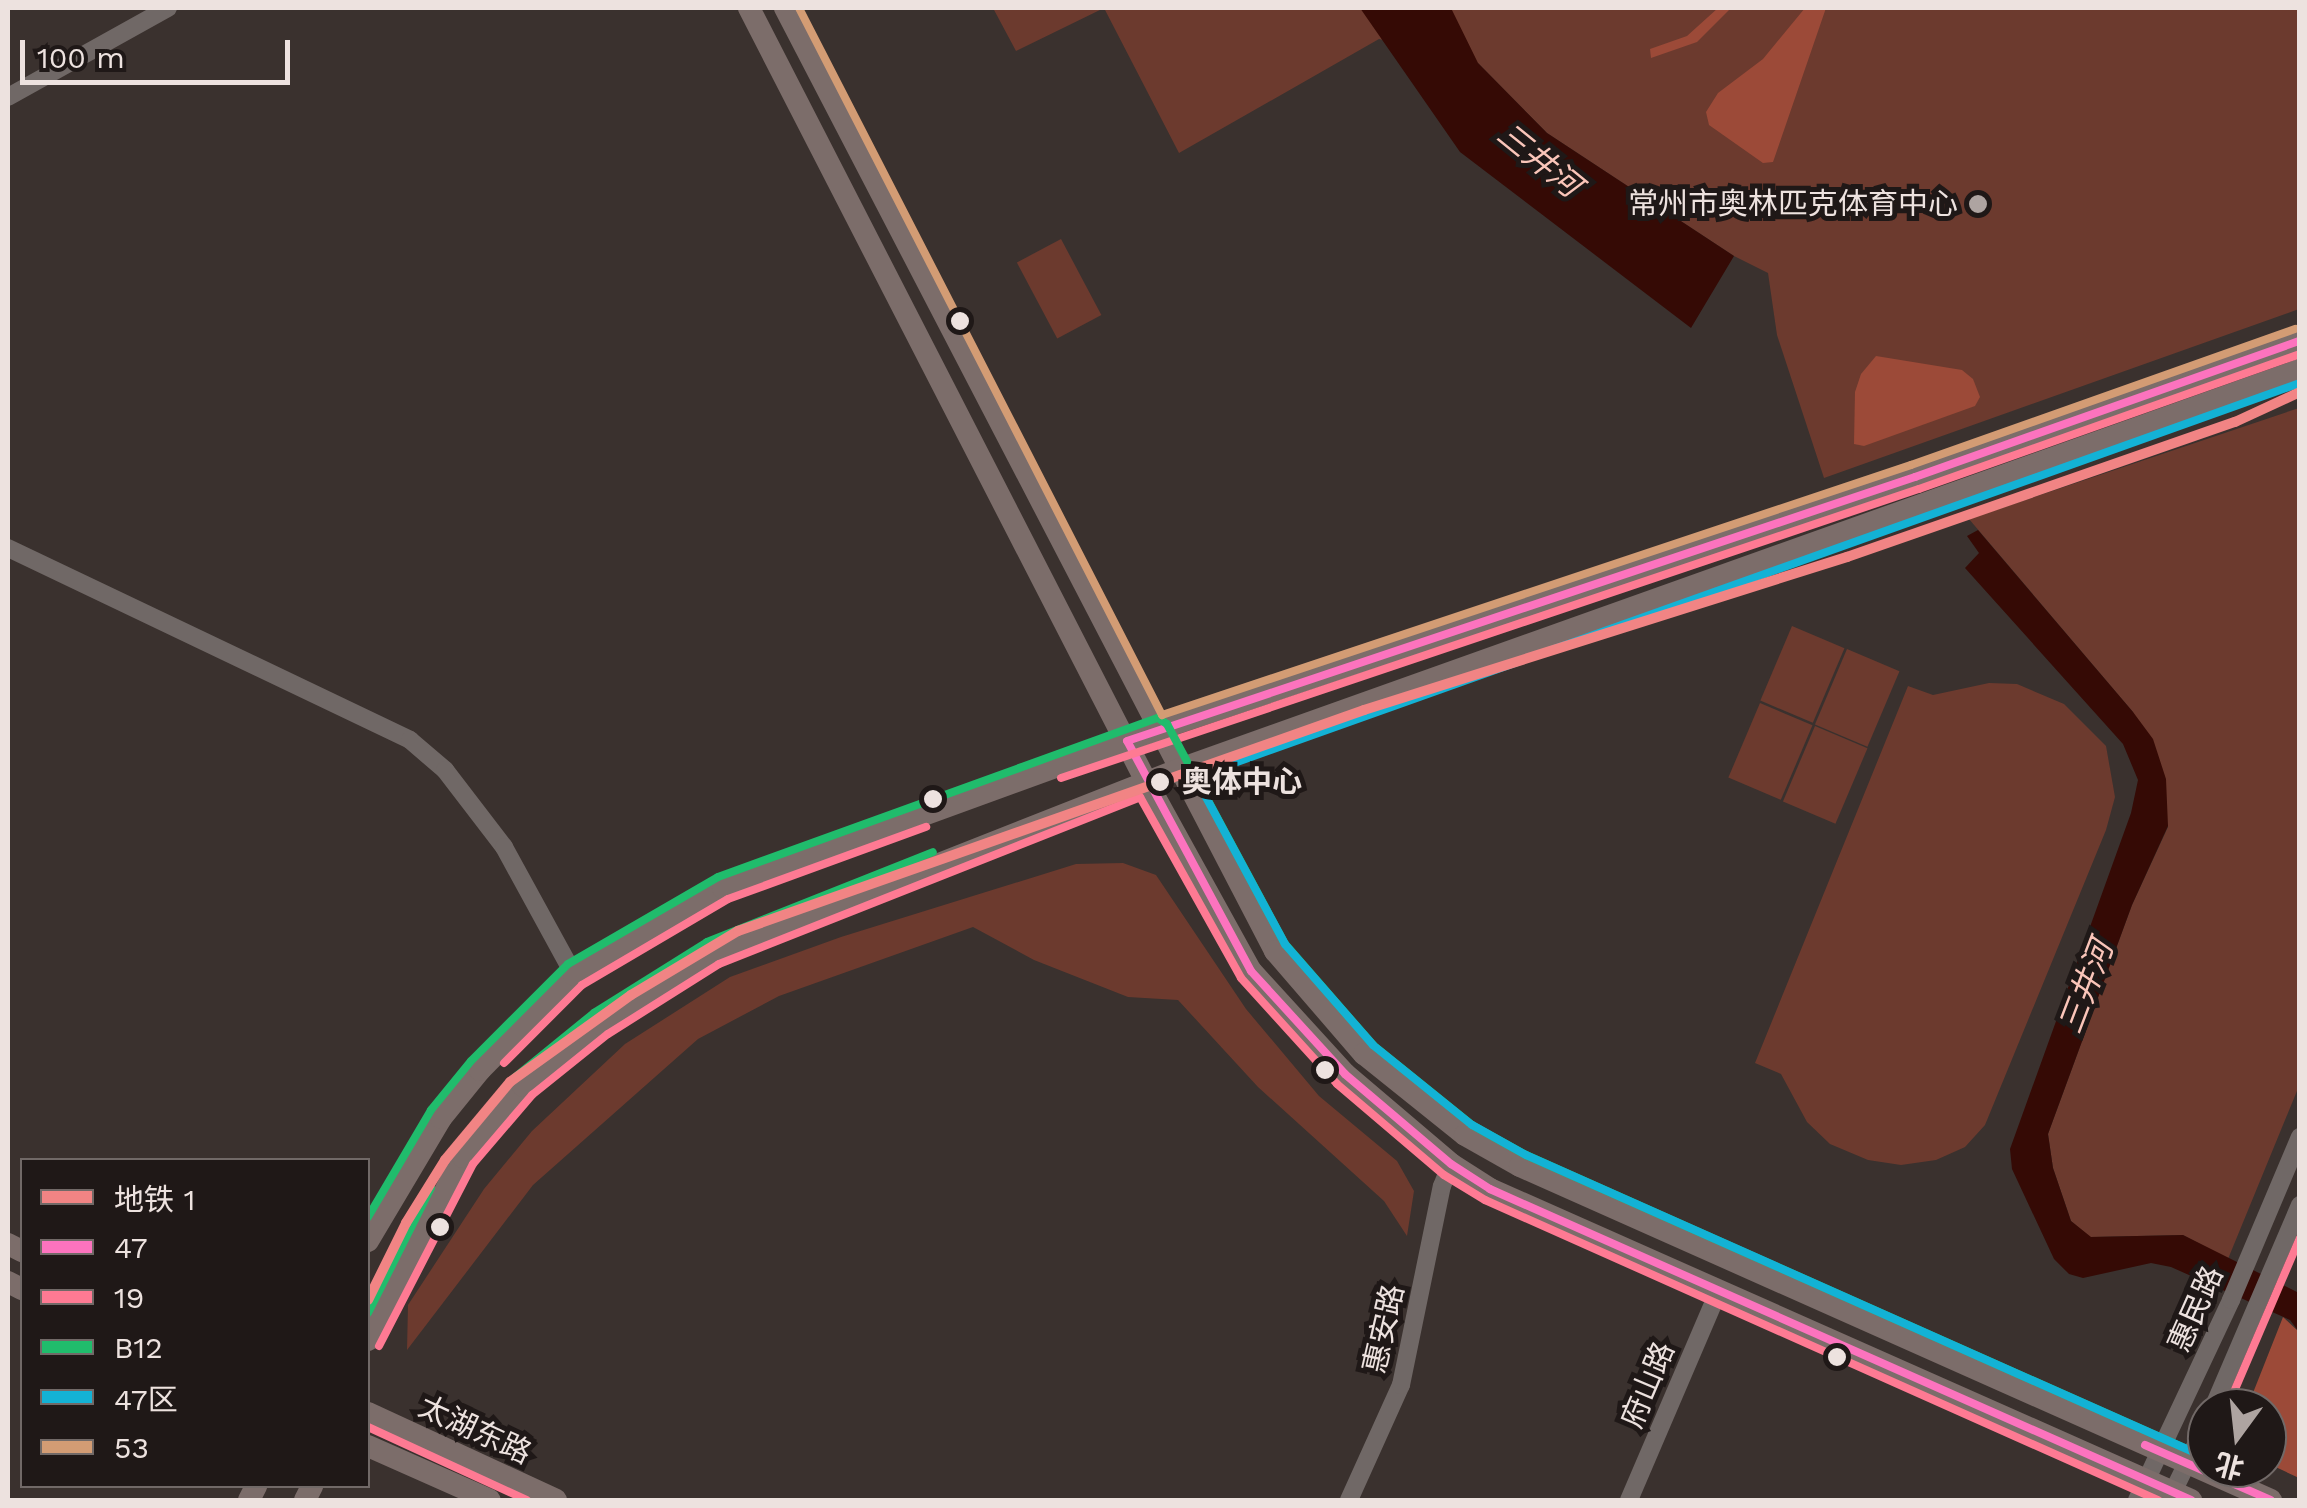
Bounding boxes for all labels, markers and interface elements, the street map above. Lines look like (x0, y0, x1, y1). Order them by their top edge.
scale bar (25, 20, 295, 82)
text: 100 m (37, 40, 125, 75)
water label: 三井河 (1490, 115, 1588, 205)
place label: 常州市奥林匹克体育中心 (1628, 186, 1958, 222)
marker: 常州市奥林匹克体育中心 (1967, 193, 1989, 215)
unlabelled marker (950, 311, 970, 331)
place label: 奥体中心 (1182, 764, 1302, 800)
marker: 奥体中心 (1147, 769, 1173, 795)
unlabelled marker (923, 789, 943, 809)
water label: 三井河 (2051, 935, 2121, 1039)
unlabelled marker (1315, 1060, 1335, 1080)
legend (20, 1158, 370, 1488)
text: 地铁 1 (114, 1182, 195, 1217)
unlabelled marker (430, 1217, 450, 1237)
text: 47 (114, 1230, 148, 1265)
street label: 惠民路 (2161, 1261, 2231, 1357)
text: 19 (114, 1280, 144, 1315)
street label: 惠安路 (1356, 1281, 1412, 1377)
text: B12 (114, 1330, 163, 1365)
street label: 府山路 (1614, 1337, 1682, 1433)
unlabelled marker (1827, 1347, 1847, 1367)
text: 47区 (114, 1382, 178, 1417)
street label: 太湖东路 (413, 1388, 537, 1472)
north arrow (2187, 1388, 2287, 1488)
text: 53 (114, 1430, 149, 1465)
text: 北 (2212, 1446, 2247, 1485)

